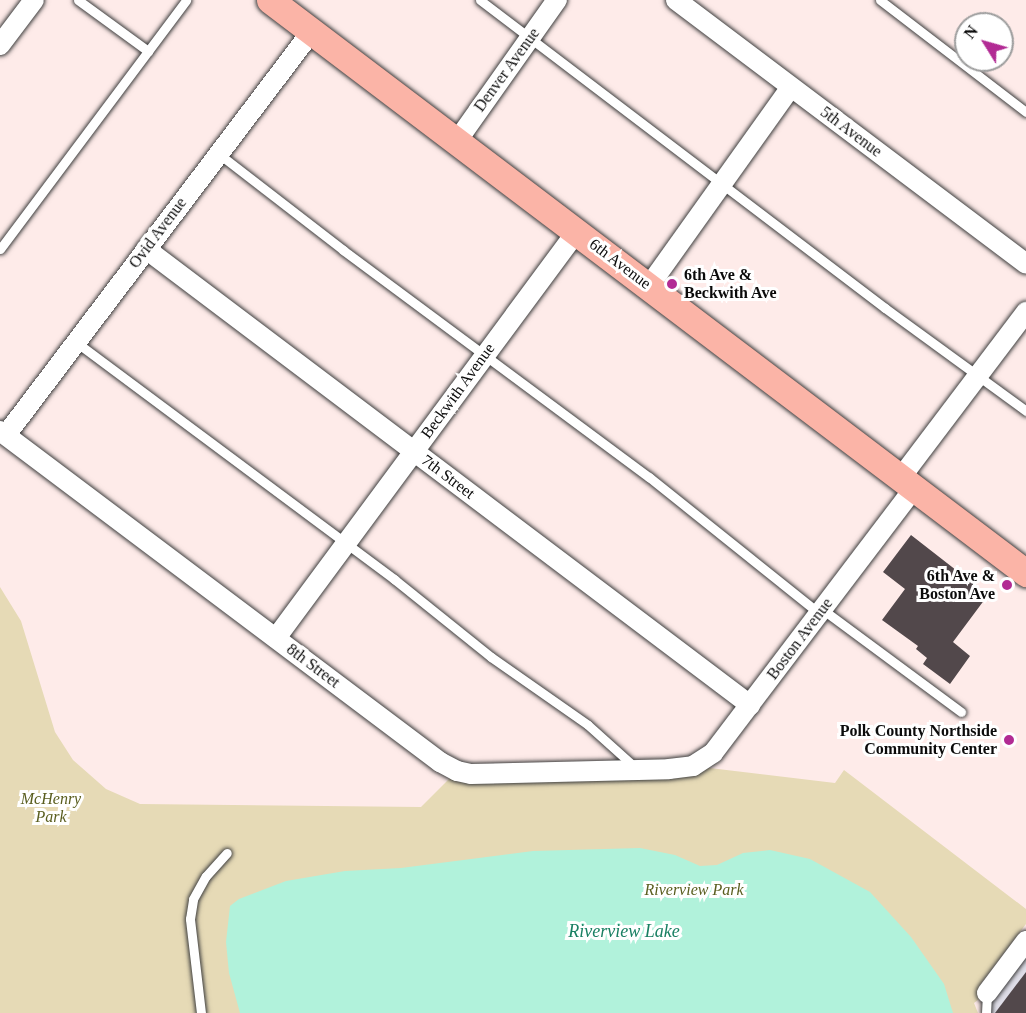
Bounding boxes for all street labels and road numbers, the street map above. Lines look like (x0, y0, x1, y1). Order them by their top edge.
street label: Denver Avenue (470, 24, 544, 116)
street label: 5th Avenue (816, 102, 886, 162)
street label: Ovid Avenue (125, 193, 191, 273)
street label: 6th Avenue (585, 234, 655, 294)
street label: Beckwith Avenue (417, 339, 499, 443)
street label: 7th Street (418, 451, 478, 503)
street label: Boston Avenue (763, 594, 837, 684)
street label: 8th Street (283, 640, 343, 692)

